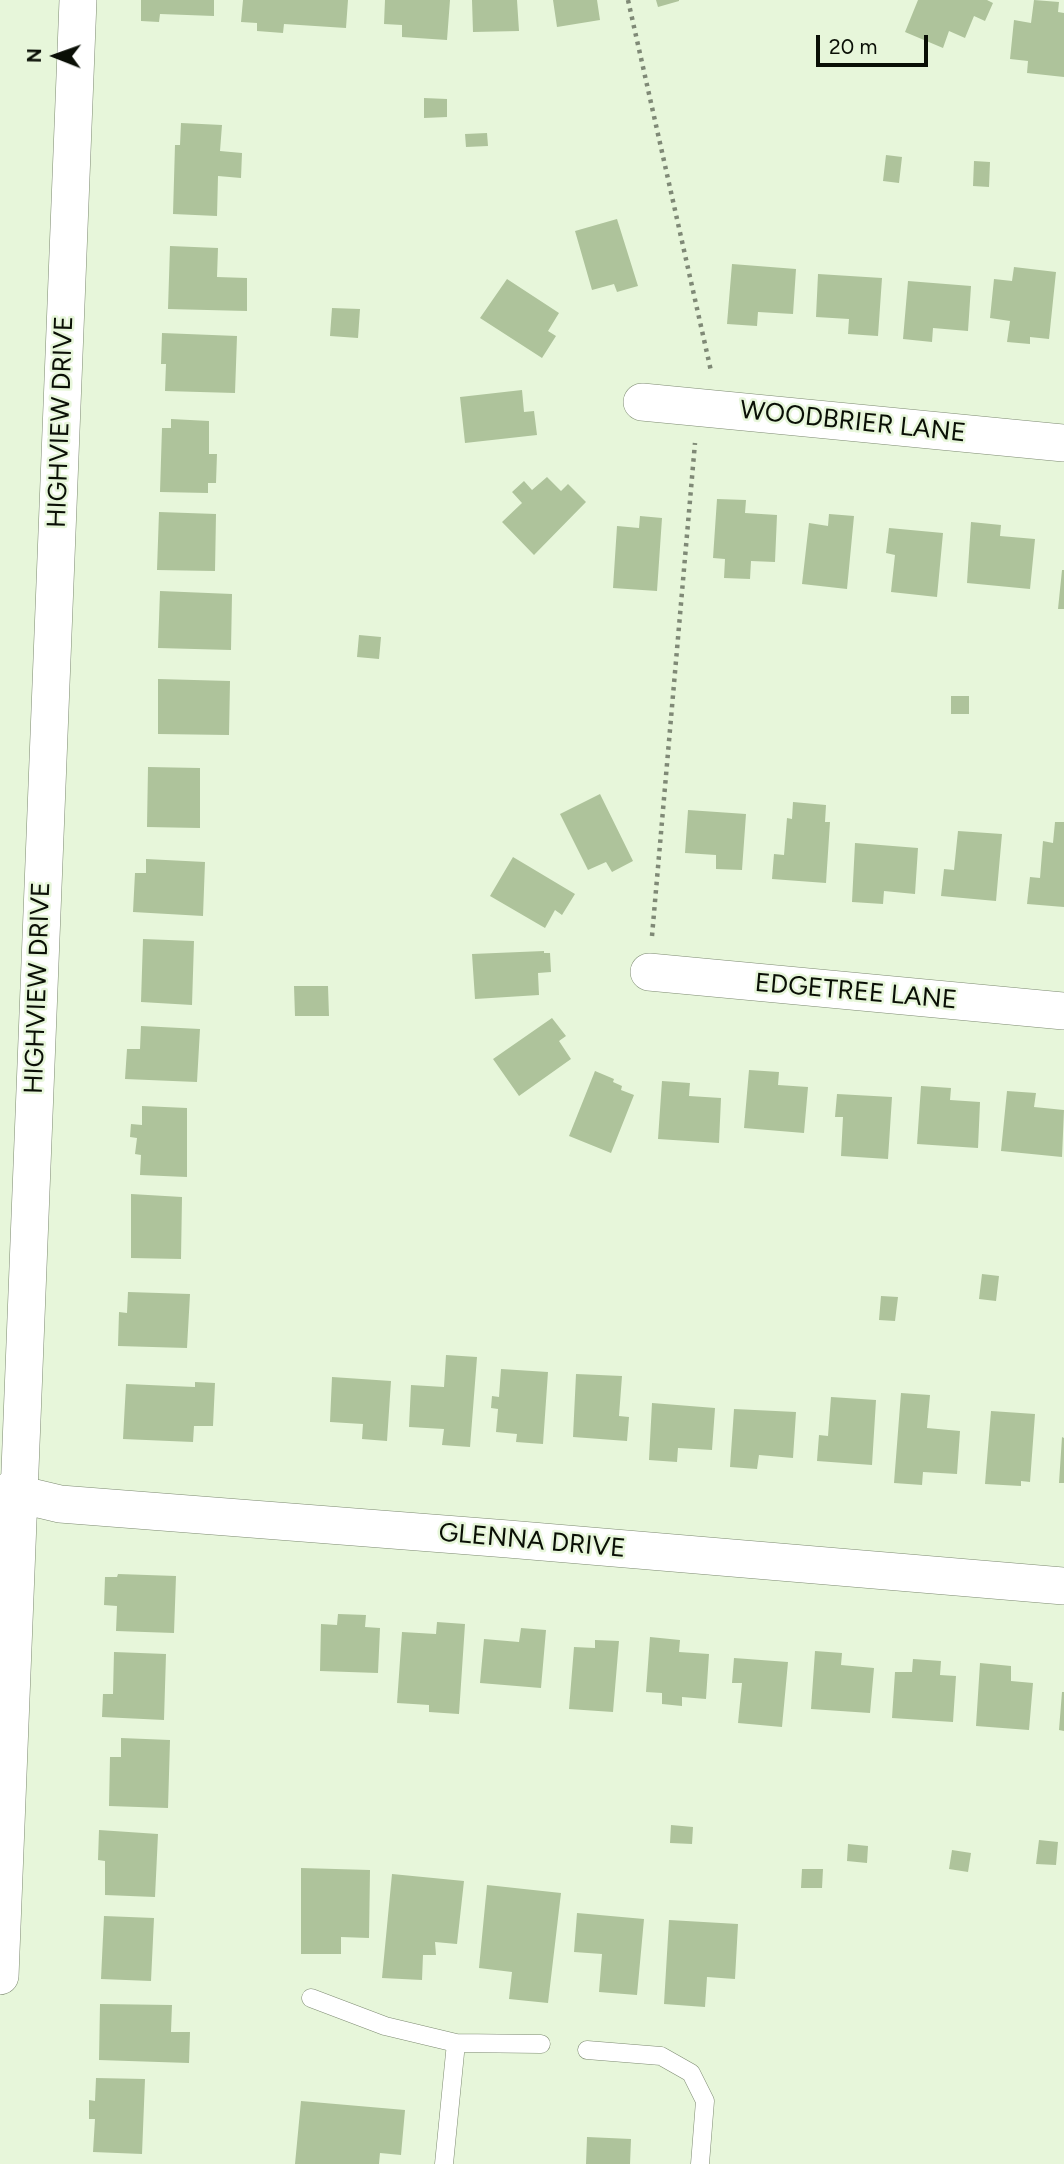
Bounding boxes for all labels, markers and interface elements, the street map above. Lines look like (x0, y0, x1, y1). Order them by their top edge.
north arrow (21, 21, 91, 91)
scale bar (819, 21, 931, 65)
text: 20 m (829, 34, 877, 59)
text: N (23, 48, 46, 63)
street label: HIGHVIEW DRIVE (42, 315, 80, 529)
street label: WOODBRIER LANE (738, 395, 968, 449)
street label: HIGHVIEW DRIVE (19, 881, 57, 1095)
street label: EDGETREE LANE (754, 968, 958, 1016)
street label: GLENNA DRIVE (437, 1517, 627, 1565)

